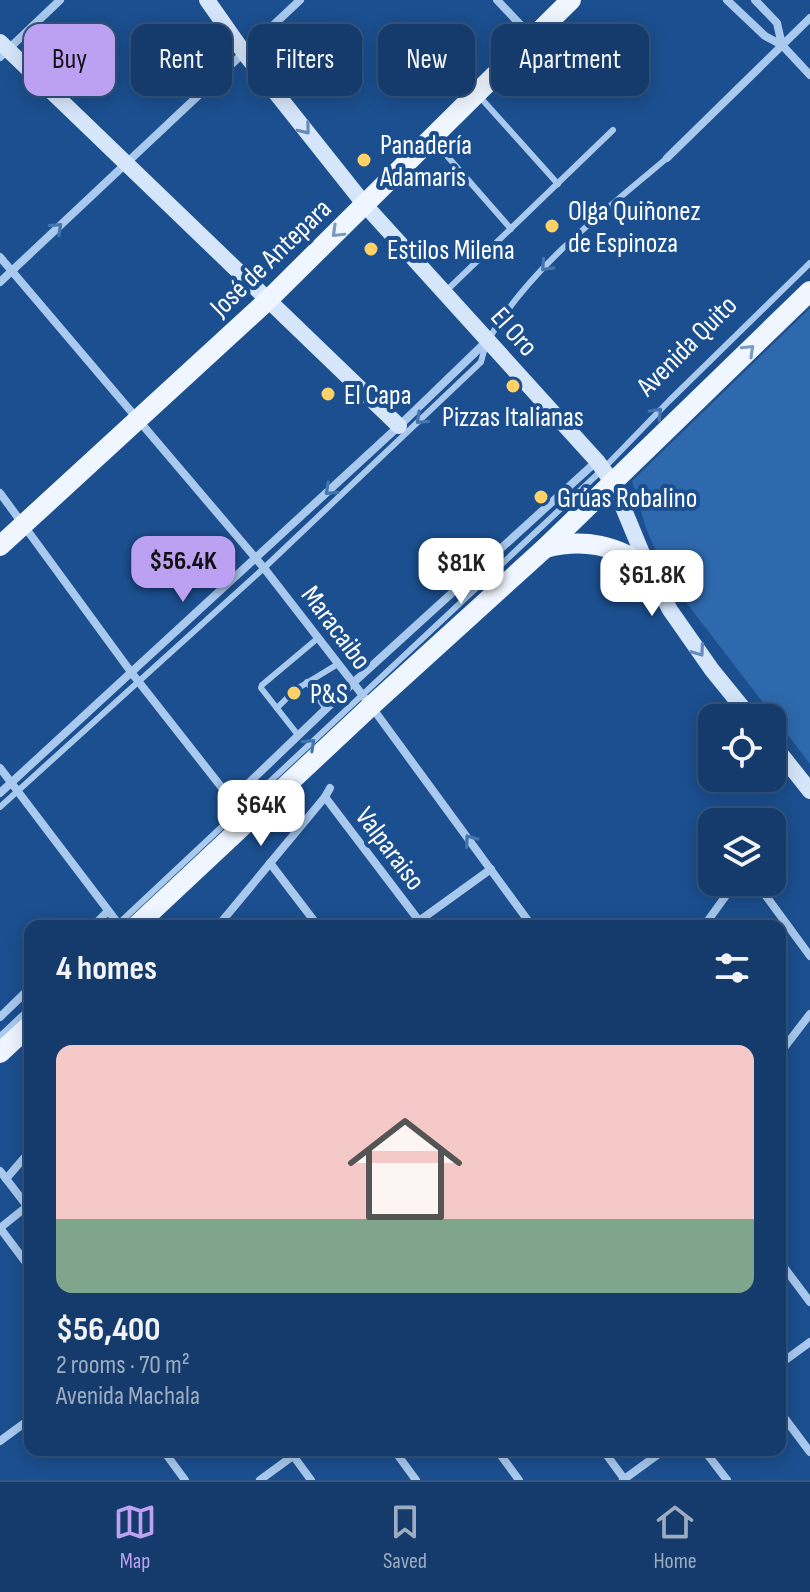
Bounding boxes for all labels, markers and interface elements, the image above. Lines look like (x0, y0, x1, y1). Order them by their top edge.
chip: Buy (24, 24, 115, 96)
chip: Rent (131, 24, 232, 96)
chip: Filters (248, 24, 362, 96)
chip: New (378, 24, 475, 96)
chip: Apartment (491, 24, 649, 96)
one-way arrow (295, 120, 309, 135)
place label: Panadería Adamaris (379, 129, 472, 194)
marker: Panadería Adamaris (355, 151, 373, 169)
street label: José de Antepara (203, 192, 338, 325)
place label: Olga Quiñonez de Espinoza (568, 195, 701, 260)
marker: Olga Quiñonez de Espinoza (543, 217, 561, 235)
one-way arrow (332, 223, 346, 238)
one-way arrow (47, 224, 62, 238)
place label: Estilos Milena (387, 234, 515, 267)
marker: Estilos Milena (362, 240, 380, 258)
one-way arrow (541, 257, 556, 271)
street label: Avenida Quito (629, 289, 744, 404)
street label: El Oro (483, 301, 544, 363)
one-way arrow (740, 345, 754, 360)
marker: Pizzas Italianas (504, 377, 522, 395)
place label: El Capa (344, 379, 411, 412)
marker: El Capa (319, 385, 337, 403)
place label: Pizzas Italianas (442, 401, 584, 434)
one-way arrow (648, 408, 663, 422)
one-way arrow (415, 410, 430, 424)
one-way arrow (325, 481, 339, 496)
place label: Grúas Robalino (557, 482, 697, 515)
marker: Grúas Robalino (532, 488, 550, 506)
pin: $56.4K (118, 536, 248, 604)
pin: $81K (414, 538, 508, 606)
text: $56.4K (149, 546, 217, 577)
text: $81K (437, 548, 485, 579)
pin: $61.8K (587, 550, 717, 618)
text: $61.8K (618, 560, 686, 591)
street label: Maracaibo (294, 580, 378, 676)
one-way arrow (689, 643, 704, 657)
place label: P&S (310, 678, 348, 711)
marker: P&S (285, 684, 303, 702)
map controls (698, 704, 786, 896)
button: locate (698, 704, 786, 792)
one-way arrow (301, 740, 316, 754)
pin: $64K (214, 780, 308, 848)
text: $64K (236, 790, 286, 821)
street label: Valparaiso (348, 801, 432, 897)
button: layers (698, 808, 786, 896)
one-way arrow (465, 834, 479, 849)
icon: filters (710, 946, 754, 990)
text: 4 homes (56, 948, 157, 989)
icon: home (333, 1097, 477, 1241)
text: $56,400 (56, 1309, 160, 1350)
text: 2 rooms · 70 m² (56, 1350, 190, 1381)
text: Avenida Machala (56, 1381, 200, 1412)
tab: Map (113, 1500, 157, 1575)
tab: Saved (383, 1500, 427, 1575)
tab: Home (653, 1500, 697, 1575)

